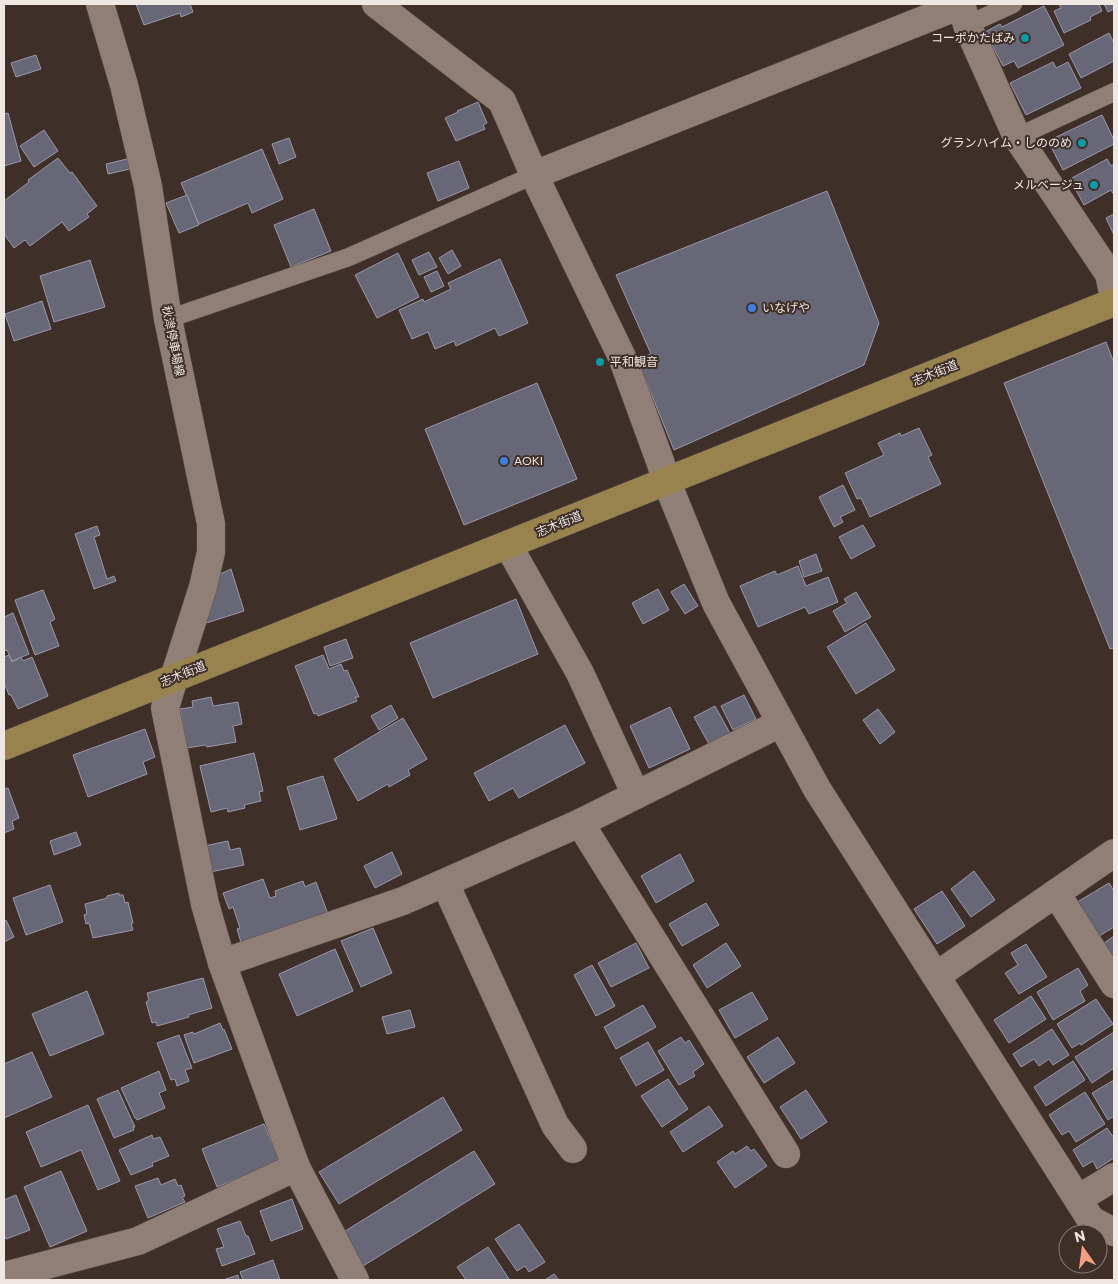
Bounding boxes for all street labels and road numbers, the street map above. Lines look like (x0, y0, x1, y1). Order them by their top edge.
street label: 秋津停車場線 (160, 304, 188, 377)
street label: 志木街道 (910, 357, 960, 388)
street label: 志木街道 (534, 508, 584, 539)
street label: 志木街道 (158, 658, 208, 689)

